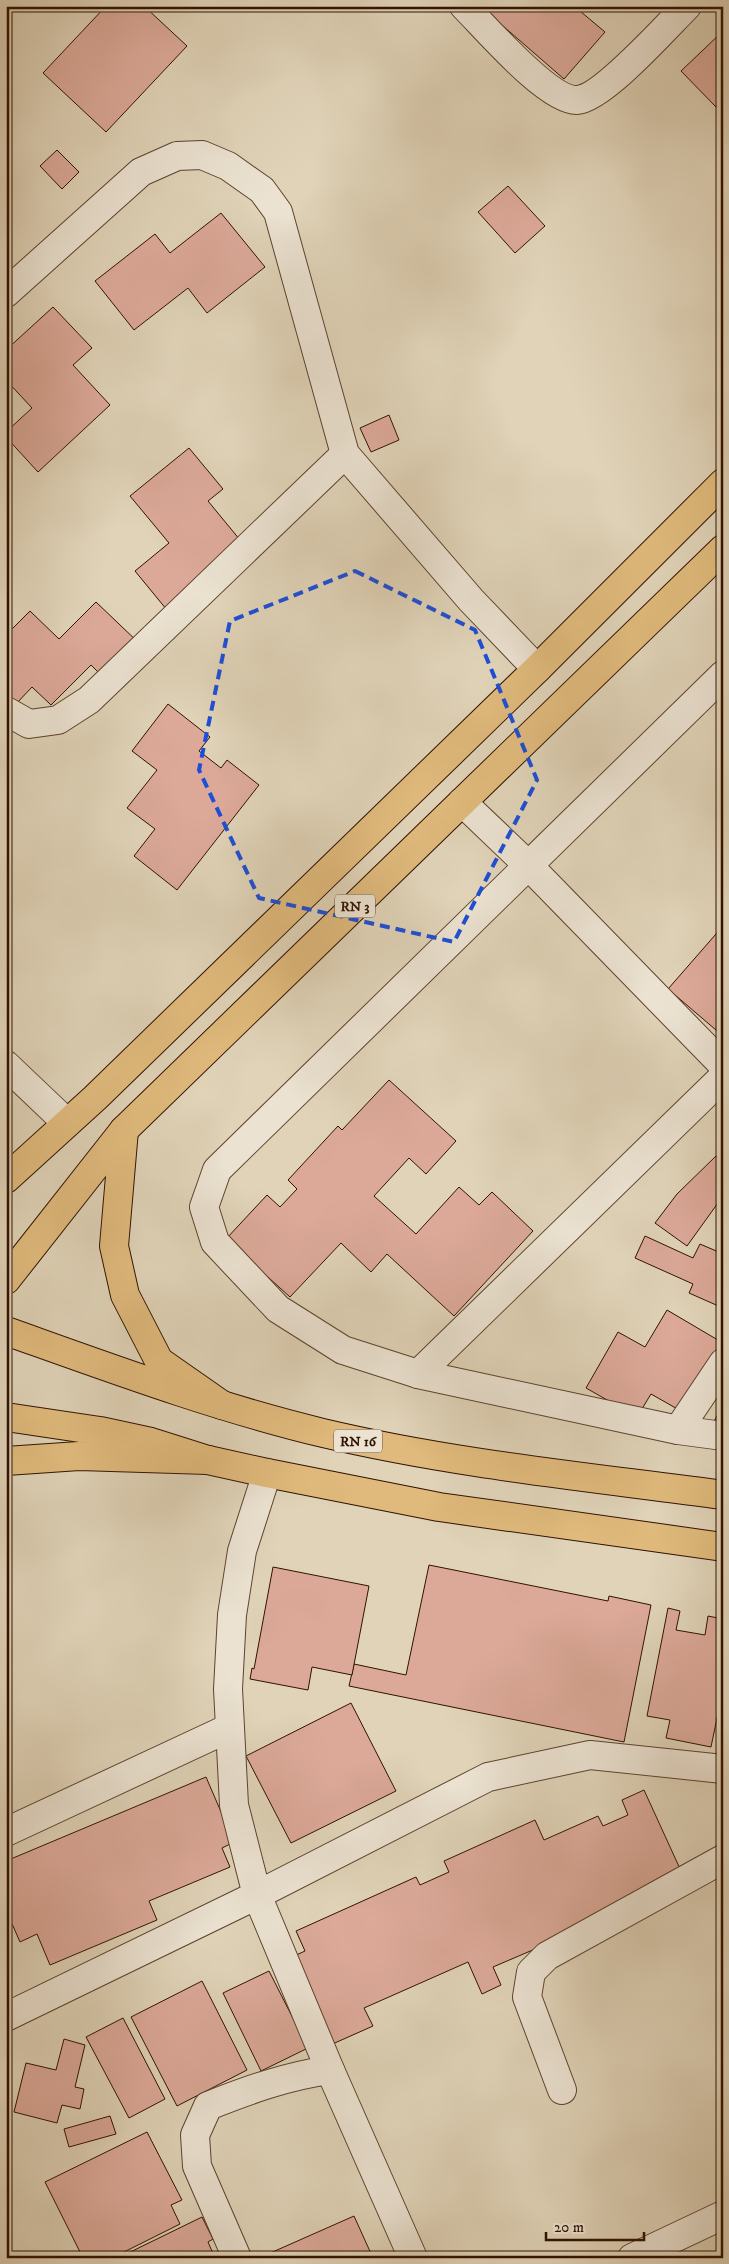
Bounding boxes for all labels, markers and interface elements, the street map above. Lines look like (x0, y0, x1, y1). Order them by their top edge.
road number: RN 3 (335, 894, 375, 918)
road number: RN 16 (334, 1430, 382, 1452)
scale bar (546, 2209, 644, 2241)
text: 20 m (554, 2218, 584, 2237)

